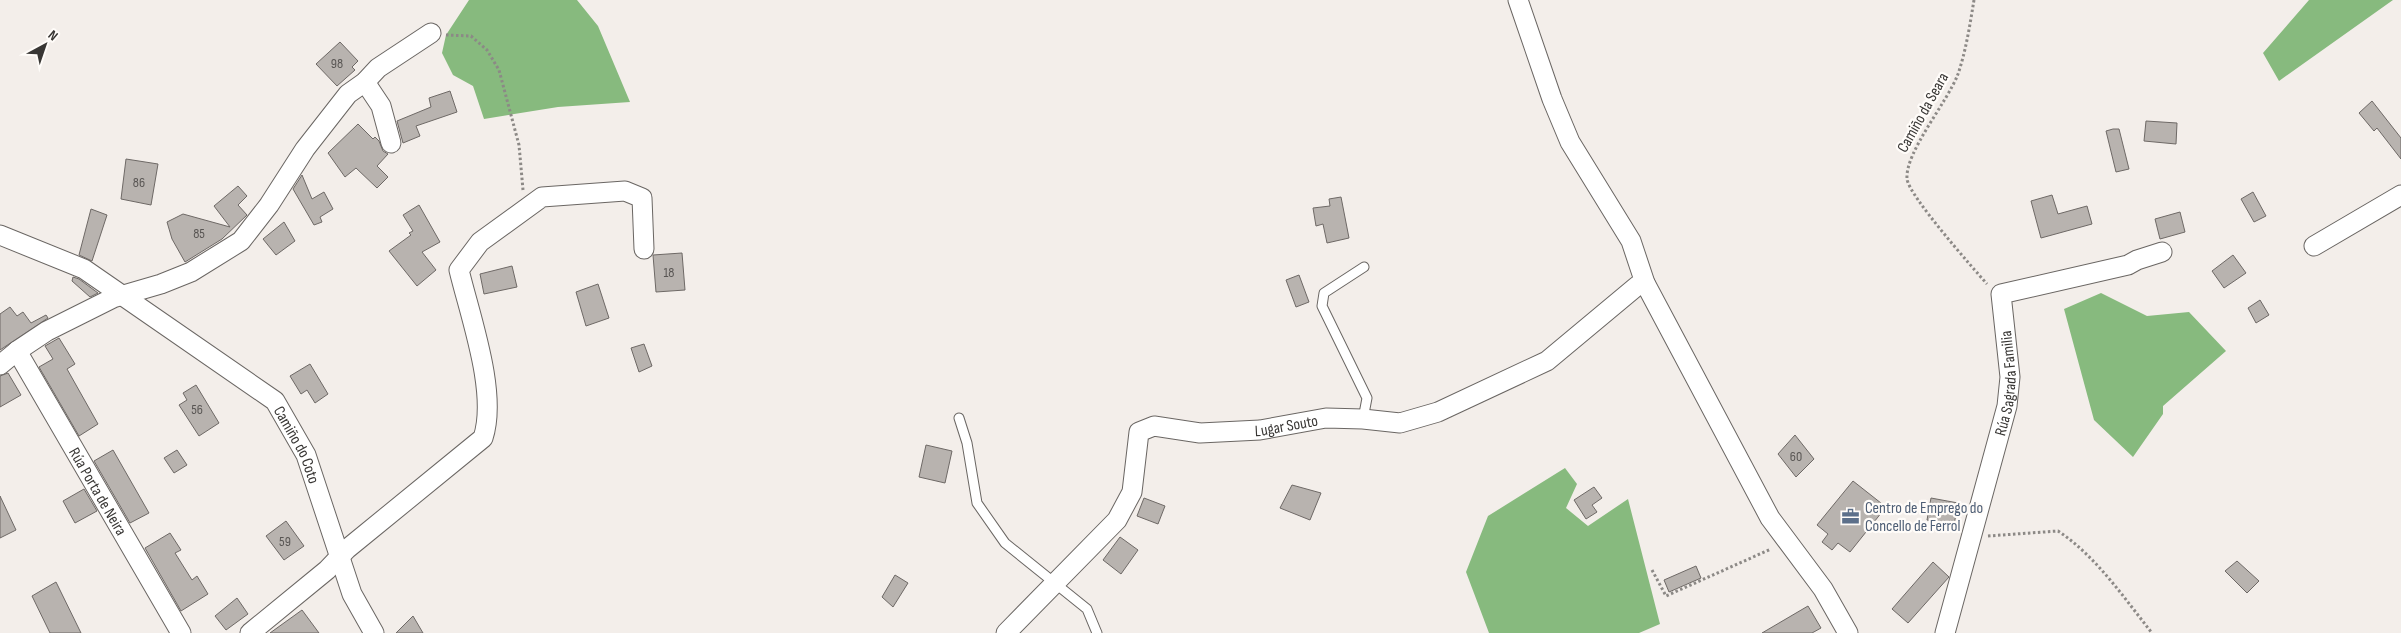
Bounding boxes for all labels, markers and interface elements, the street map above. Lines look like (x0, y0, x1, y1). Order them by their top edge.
north arrow (20, 20, 70, 70)
text: N (45, 27, 61, 44)
house number: 98 (331, 55, 343, 72)
street label: Camiño da Seara (1894, 70, 1953, 156)
house number: 86 (133, 174, 145, 191)
house number: 85 (193, 225, 205, 242)
house number: 18 (663, 264, 675, 281)
street label: Rúa Sagrada Familia (1991, 330, 2021, 438)
house number: 56 (191, 401, 203, 418)
street label: Camiño do Coto (269, 403, 323, 486)
street label: Lugar Souto (1254, 412, 1320, 441)
street label: Rúa Porta de Neira (64, 445, 130, 539)
house number: 60 (1790, 448, 1802, 465)
place label: Centro de Emprego do Concello de Ferrol (1865, 499, 1983, 536)
office icon: Centro de Emprego do Concello de Ferrol (1841, 506, 1861, 526)
house number: 59 (279, 533, 291, 550)

